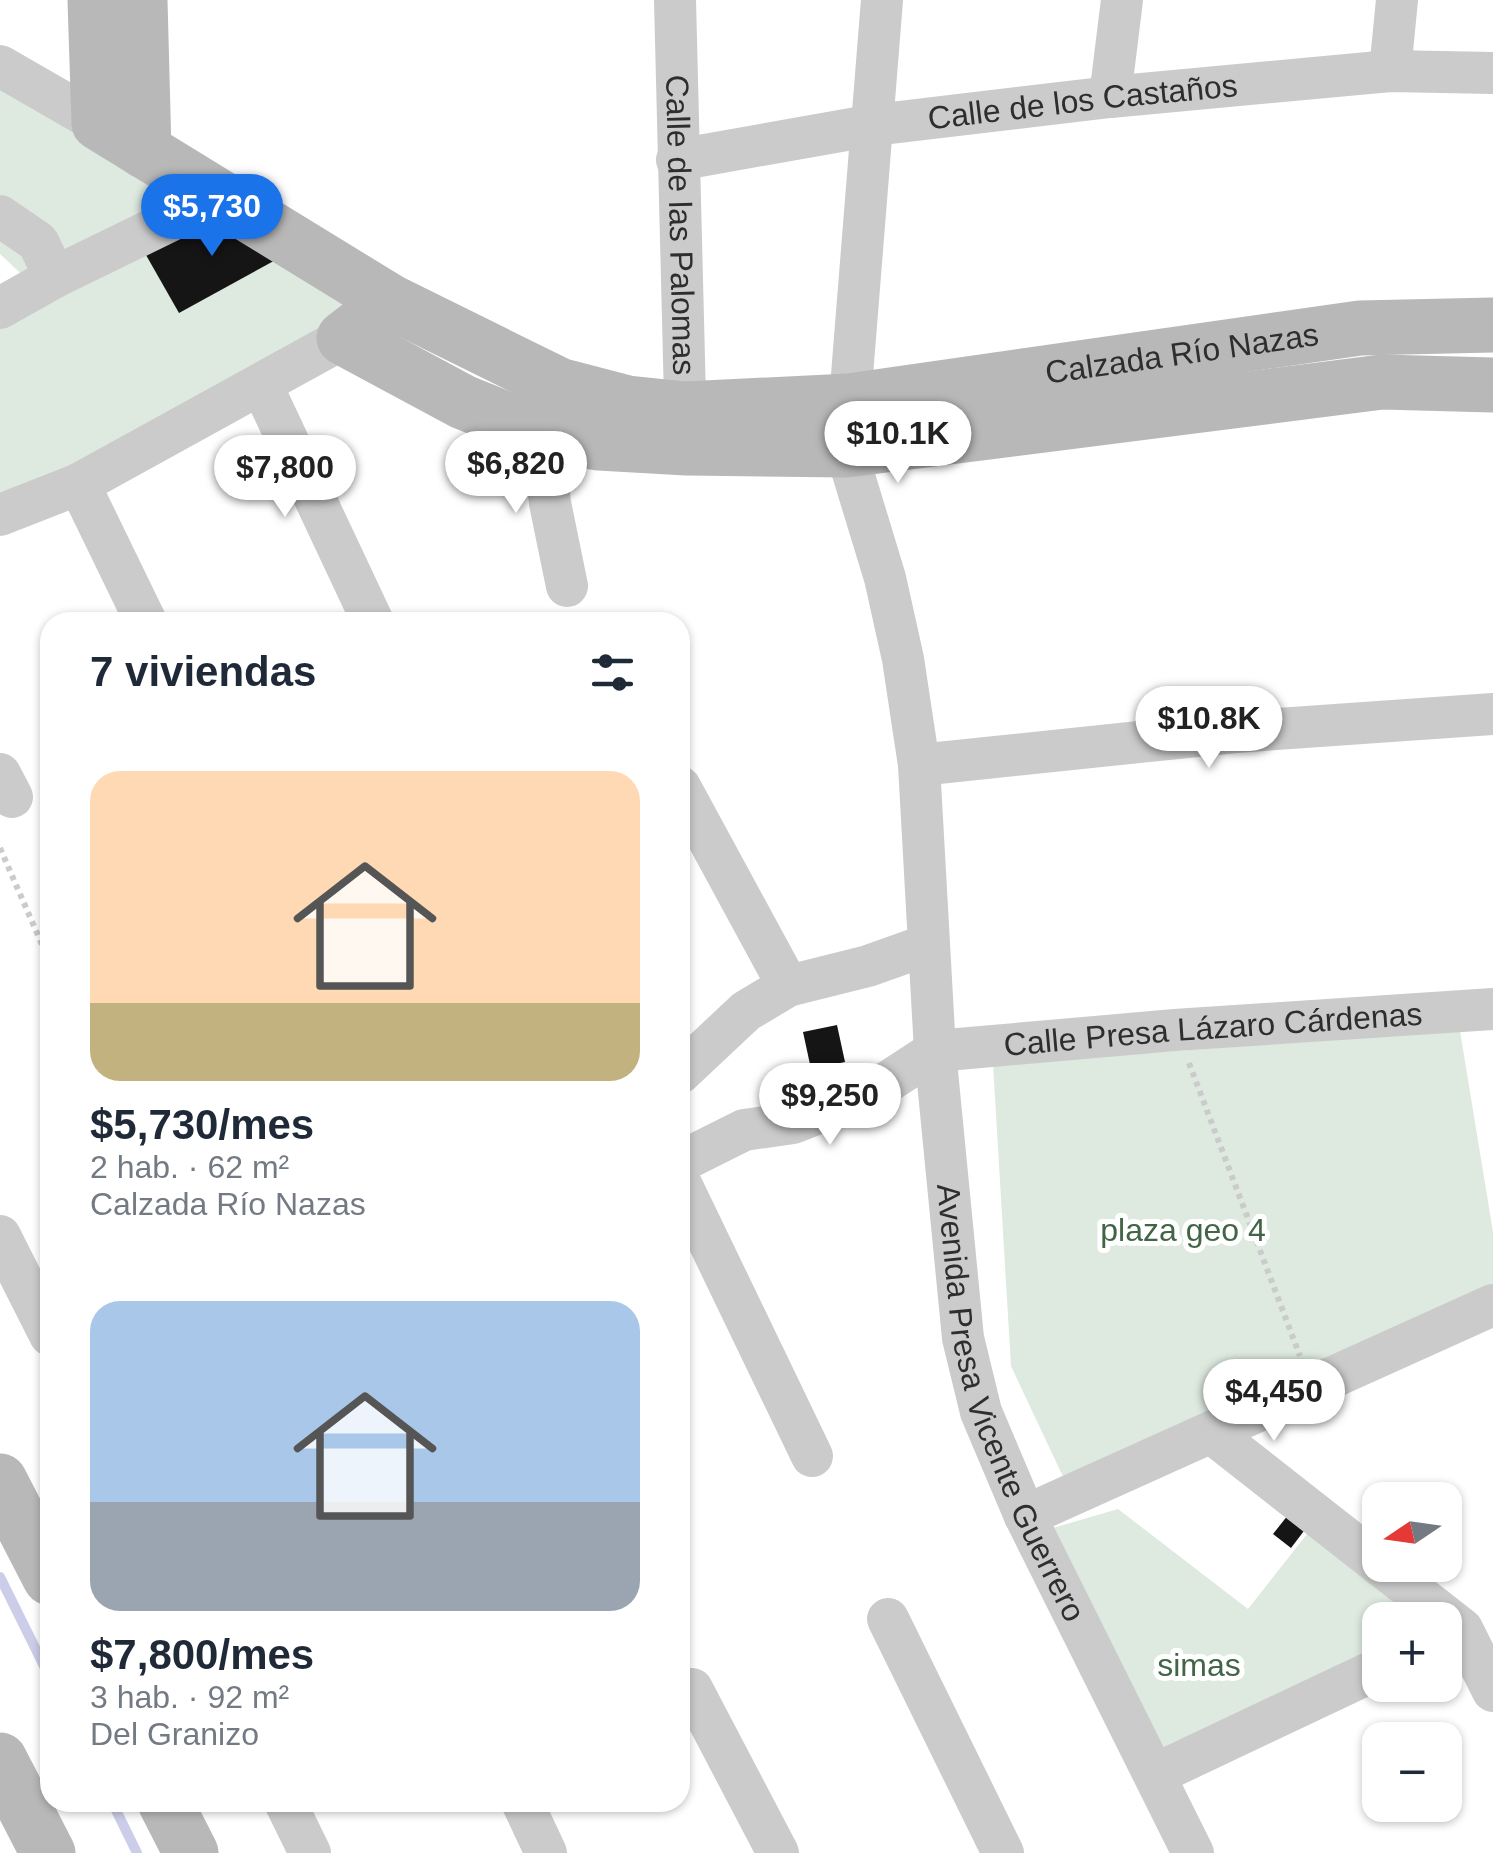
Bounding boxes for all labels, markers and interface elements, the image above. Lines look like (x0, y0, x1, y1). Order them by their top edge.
street label: Calle de los Castaños (926, 67, 1239, 136)
street label: Calle de las Palomas (659, 74, 702, 376)
pin: $5,730 (131, 174, 293, 259)
text: $5,730 (163, 188, 261, 224)
street label: Calzada Río Nazas (1043, 316, 1321, 391)
pin: $10.1K (817, 401, 979, 486)
text: $10.1K (846, 415, 950, 451)
pin: $6,820 (435, 431, 597, 516)
pin: $7,800 (204, 435, 366, 520)
text: $6,820 (467, 445, 565, 481)
text: $7,800 (236, 449, 334, 485)
icon: filters (585, 645, 640, 700)
text: 7 viviendas (90, 648, 316, 695)
pin: $10.8K (1128, 686, 1290, 771)
text: $10.8K (1157, 700, 1261, 736)
icon: home (275, 836, 455, 1016)
street label: Calle Presa Lázaro Cárdenas (1002, 996, 1424, 1063)
pin: $9,250 (749, 1063, 911, 1148)
text: $9,250 (781, 1077, 879, 1113)
text: $5,730/mes (90, 1101, 314, 1148)
text: 2 hab. · 62 m² (90, 1149, 289, 1185)
street label: Avenida Presa Vicente Guerrero (930, 1182, 1093, 1627)
text: Calzada Río Nazas (90, 1186, 366, 1222)
park label: plaza geo 4 (1100, 1212, 1266, 1248)
pin: $4,450 (1193, 1359, 1355, 1444)
icon: home (275, 1366, 455, 1546)
text: $4,450 (1225, 1373, 1323, 1409)
north arrow (1362, 1482, 1462, 1582)
map controls (1362, 1482, 1462, 1822)
button: + (1362, 1602, 1462, 1702)
text: $7,800/mes (90, 1631, 314, 1678)
park label: simas (1157, 1647, 1241, 1683)
text: 3 hab. · 92 m² (90, 1679, 289, 1715)
text: Del Granizo (90, 1716, 259, 1752)
button: − (1362, 1722, 1462, 1822)

